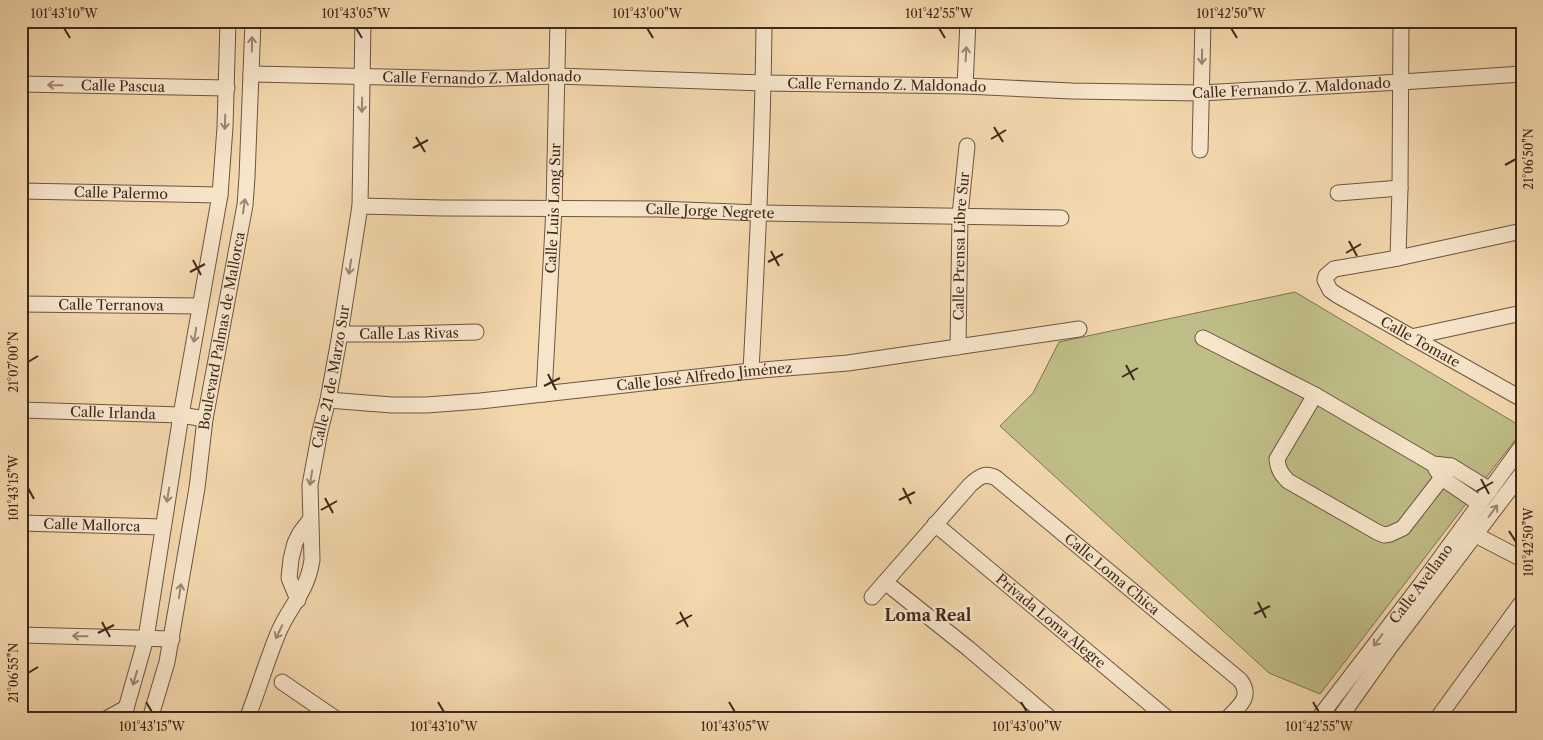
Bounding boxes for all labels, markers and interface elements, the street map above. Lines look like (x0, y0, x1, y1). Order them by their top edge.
text: 101°43'10"W (30, 6, 98, 21)
text: 101°43'05"W (322, 6, 391, 21)
text: 101°43'00"W (612, 6, 683, 21)
text: 101°42'55"W (905, 6, 974, 21)
text: 101°42'50"W (1197, 6, 1266, 21)
one-way arrow (247, 36, 257, 52)
one-way arrow (962, 46, 971, 62)
one-way arrow (1197, 48, 1207, 65)
street label: Calle Fernando Z. Maldonado (382, 67, 582, 88)
street label: Calle Fernando Z. Maldonado (787, 74, 987, 96)
street label: Calle Fernando Z. Maldonado (1192, 74, 1391, 102)
street label: Calle Pascua (81, 76, 166, 96)
one-way arrow (48, 80, 64, 90)
one-way arrow (357, 96, 367, 113)
one-way arrow (221, 114, 230, 130)
text: 21°06'50"N (1521, 128, 1536, 190)
street label: Calle Luis Long Sur (541, 143, 564, 274)
street label: Calle Prensa Libre Sur (949, 171, 973, 321)
street label: Calle Palermo (74, 183, 168, 203)
one-way arrow (240, 198, 250, 214)
street label: Calle Jorge Negrete (645, 200, 775, 222)
street label: Boulevard Palmas de Mallorca (195, 230, 249, 431)
one-way arrow (345, 258, 355, 274)
street label: Calle Terranova (58, 295, 164, 315)
street label: Calle 21 de Marzo Sur (308, 304, 353, 450)
street label: Calle Tomate (1377, 312, 1464, 372)
street label: Calle Las Rivas (359, 323, 459, 343)
one-way arrow (189, 327, 199, 343)
text: 21°07'00"N (6, 331, 21, 393)
street label: Calle José Alfredo Jiménez (616, 359, 793, 395)
street label: Calle Irlanda (70, 403, 157, 423)
text: 101°43'15"W (6, 454, 21, 521)
one-way arrow (306, 470, 316, 486)
one-way arrow (163, 487, 173, 503)
one-way arrow (1488, 504, 1498, 518)
text: 101°42'50"W (1521, 507, 1536, 576)
street label: Calle Mallorca (43, 515, 141, 535)
street label: Calle Loma Chica (1061, 529, 1164, 619)
street label: Calle Avellano (1385, 540, 1457, 627)
street label: Privada Loma Alegre (992, 570, 1110, 672)
one-way arrow (175, 583, 185, 599)
district label: Loma Real (885, 605, 972, 625)
one-way arrow (274, 625, 284, 640)
one-way arrow (72, 631, 88, 641)
one-way arrow (1373, 633, 1384, 646)
text: 21°06'55"N (6, 643, 21, 703)
one-way arrow (129, 670, 139, 686)
text: 101°43'15"W (119, 719, 186, 734)
text: 101°43'10"W (410, 719, 478, 734)
text: 101°43'05"W (701, 719, 770, 734)
text: 101°43'00"W (992, 719, 1063, 734)
text: 101°42'55"W (1285, 719, 1354, 734)

